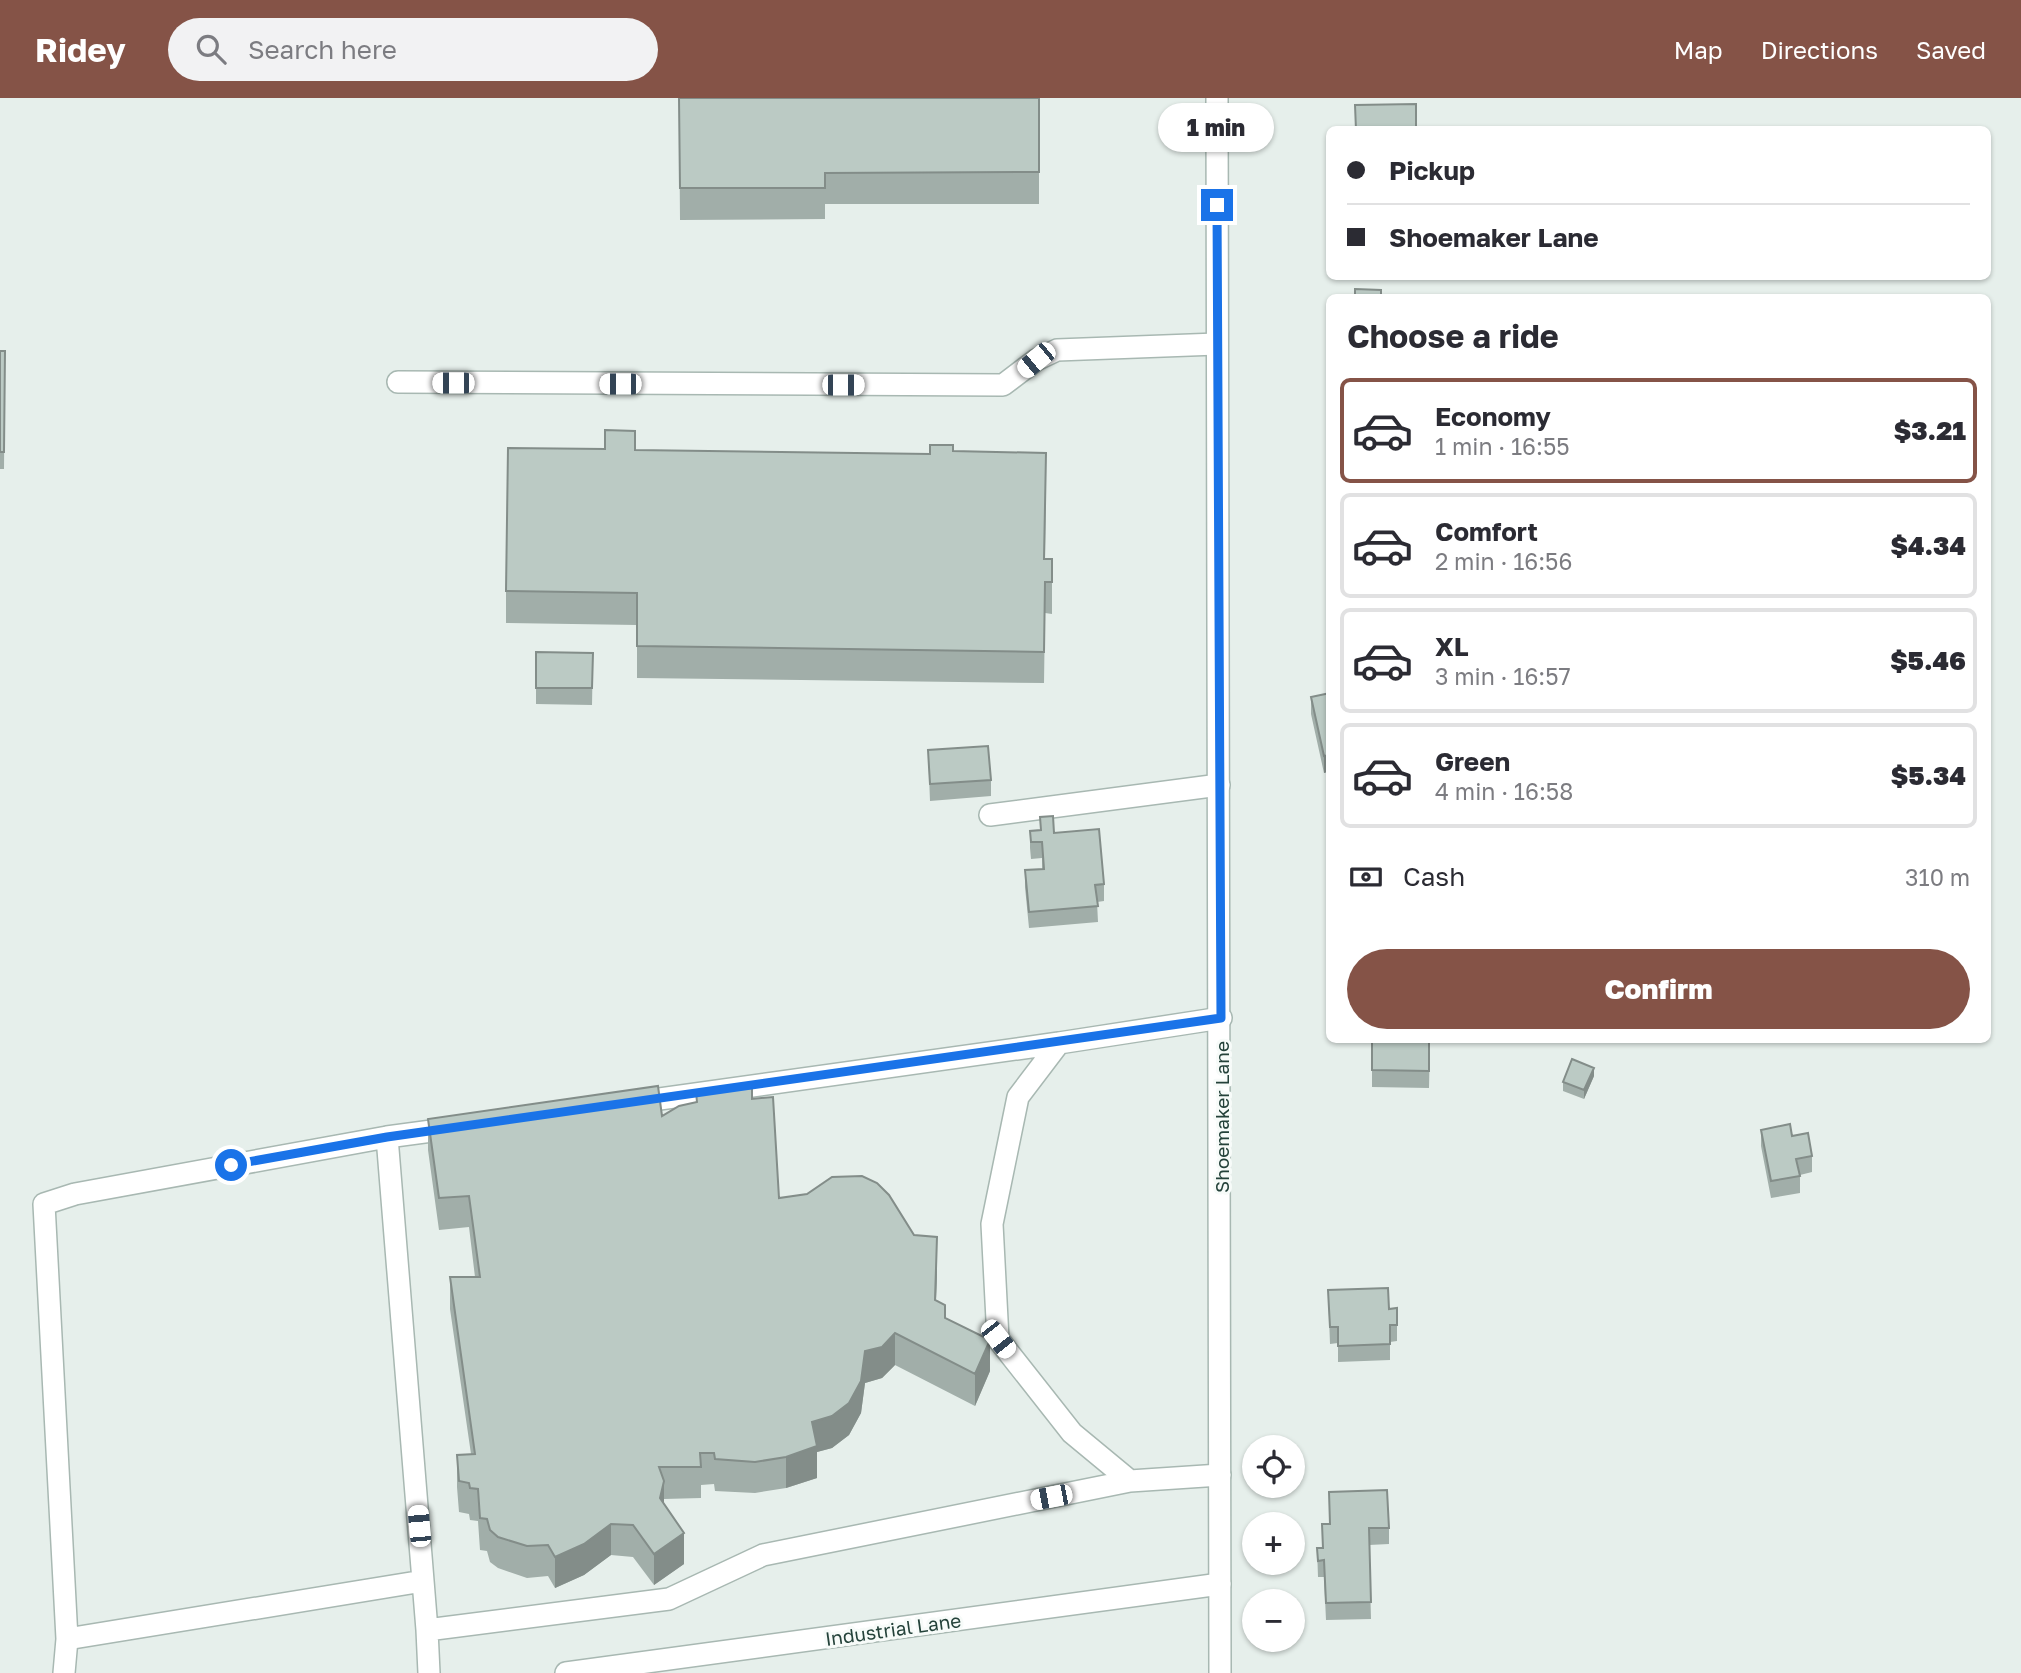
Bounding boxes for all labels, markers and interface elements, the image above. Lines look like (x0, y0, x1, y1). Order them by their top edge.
search box (168, 18, 658, 81)
text: Ridey (35, 30, 126, 69)
icon: search (192, 30, 230, 68)
text: Search here (248, 34, 397, 65)
text: Map (1674, 35, 1723, 64)
text: Directions (1761, 35, 1878, 64)
text: Saved (1916, 35, 1986, 64)
callout: 1 min (1159, 104, 1275, 153)
text: 1 min (1187, 113, 1245, 141)
text: Pickup (1389, 155, 1475, 186)
route end (1201, 189, 1233, 221)
text: Shoemaker Lane (1389, 222, 1599, 253)
text: Choose a ride (1347, 317, 1559, 355)
car (1014, 338, 1059, 382)
car (433, 373, 475, 394)
car (600, 374, 642, 395)
car (823, 375, 865, 396)
icon: car (1351, 399, 1414, 462)
text: Economy (1435, 401, 1551, 432)
text: $3.21 (1894, 415, 1966, 446)
text: 1 min · 16:55 (1435, 432, 1570, 460)
icon: car (1351, 514, 1414, 577)
text: Comfort (1435, 516, 1538, 547)
text: $4.34 (1891, 530, 1966, 561)
text: 2 min · 16:56 (1435, 547, 1572, 575)
icon: car (1351, 629, 1414, 692)
text: XL (1435, 631, 1469, 662)
text: $5.46 (1890, 645, 1966, 676)
text: 3 min · 16:57 (1435, 662, 1571, 690)
icon: car (1351, 744, 1414, 807)
text: Green (1435, 746, 1510, 777)
text: $5.34 (1891, 760, 1966, 791)
text: 4 min · 16:58 (1435, 777, 1573, 805)
icon: cash (1347, 858, 1385, 896)
text: Cash (1403, 861, 1465, 892)
text: 310 m (1905, 863, 1970, 891)
button: Confirm (1347, 949, 1970, 1029)
street label: Shoemaker Lane (1210, 1041, 1233, 1193)
route start (215, 1149, 247, 1181)
car (977, 1316, 1020, 1362)
map controls (1242, 1435, 1305, 1652)
button: locate (1242, 1435, 1305, 1498)
car (1029, 1483, 1074, 1511)
car (407, 1504, 432, 1548)
button: + (1242, 1512, 1305, 1575)
button: − (1242, 1589, 1305, 1652)
street label: Industrial Lane (824, 1608, 962, 1650)

